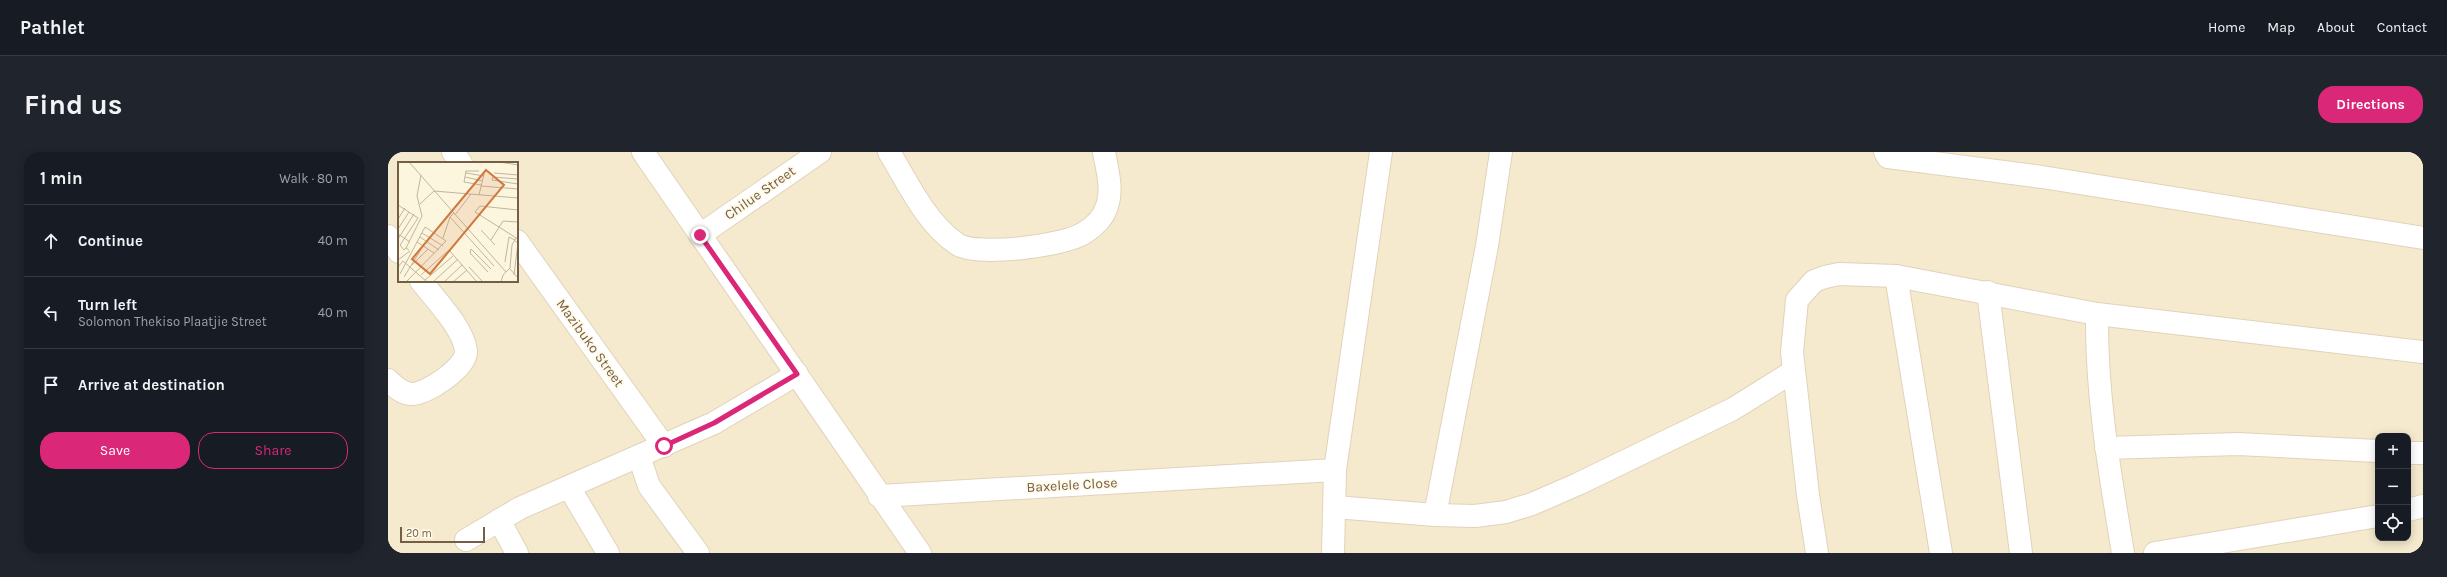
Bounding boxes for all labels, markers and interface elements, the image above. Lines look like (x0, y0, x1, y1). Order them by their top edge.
text: Pathlet (20, 17, 85, 39)
text: Home (2208, 19, 2245, 36)
text: Map (2267, 19, 2295, 36)
text: About (2317, 19, 2355, 36)
text: Contact (2377, 19, 2427, 36)
button: Directions (2318, 86, 2423, 123)
text: Find us (24, 88, 123, 121)
inset map (398, 162, 518, 282)
street label: Chilue Street (721, 162, 799, 224)
text: 1 min (40, 168, 83, 188)
text: Walk · 80 m (279, 171, 348, 186)
route end (691, 226, 709, 244)
icon: ahead (40, 230, 62, 252)
text: Continue (78, 232, 143, 250)
text: 40 m (318, 233, 348, 248)
text: Turn left (78, 296, 137, 314)
street label: Mazibuko Street (552, 296, 628, 390)
icon: left (40, 302, 62, 324)
text: 40 m (318, 305, 348, 320)
text: Solomon Thekiso Plaatjie Street (78, 314, 267, 329)
icon: arrive (40, 374, 62, 396)
text: Arrive at destination (78, 376, 225, 394)
button: Save (40, 432, 190, 469)
button: Share (198, 432, 348, 469)
map controls (2375, 433, 2411, 541)
button: + (2375, 433, 2411, 469)
route start (655, 437, 673, 455)
button: − (2375, 469, 2411, 505)
street label: Baxelele Close (1026, 474, 1118, 496)
button: locate (2375, 505, 2411, 541)
scale bar (400, 525, 485, 544)
text: 20 m (406, 527, 432, 540)

